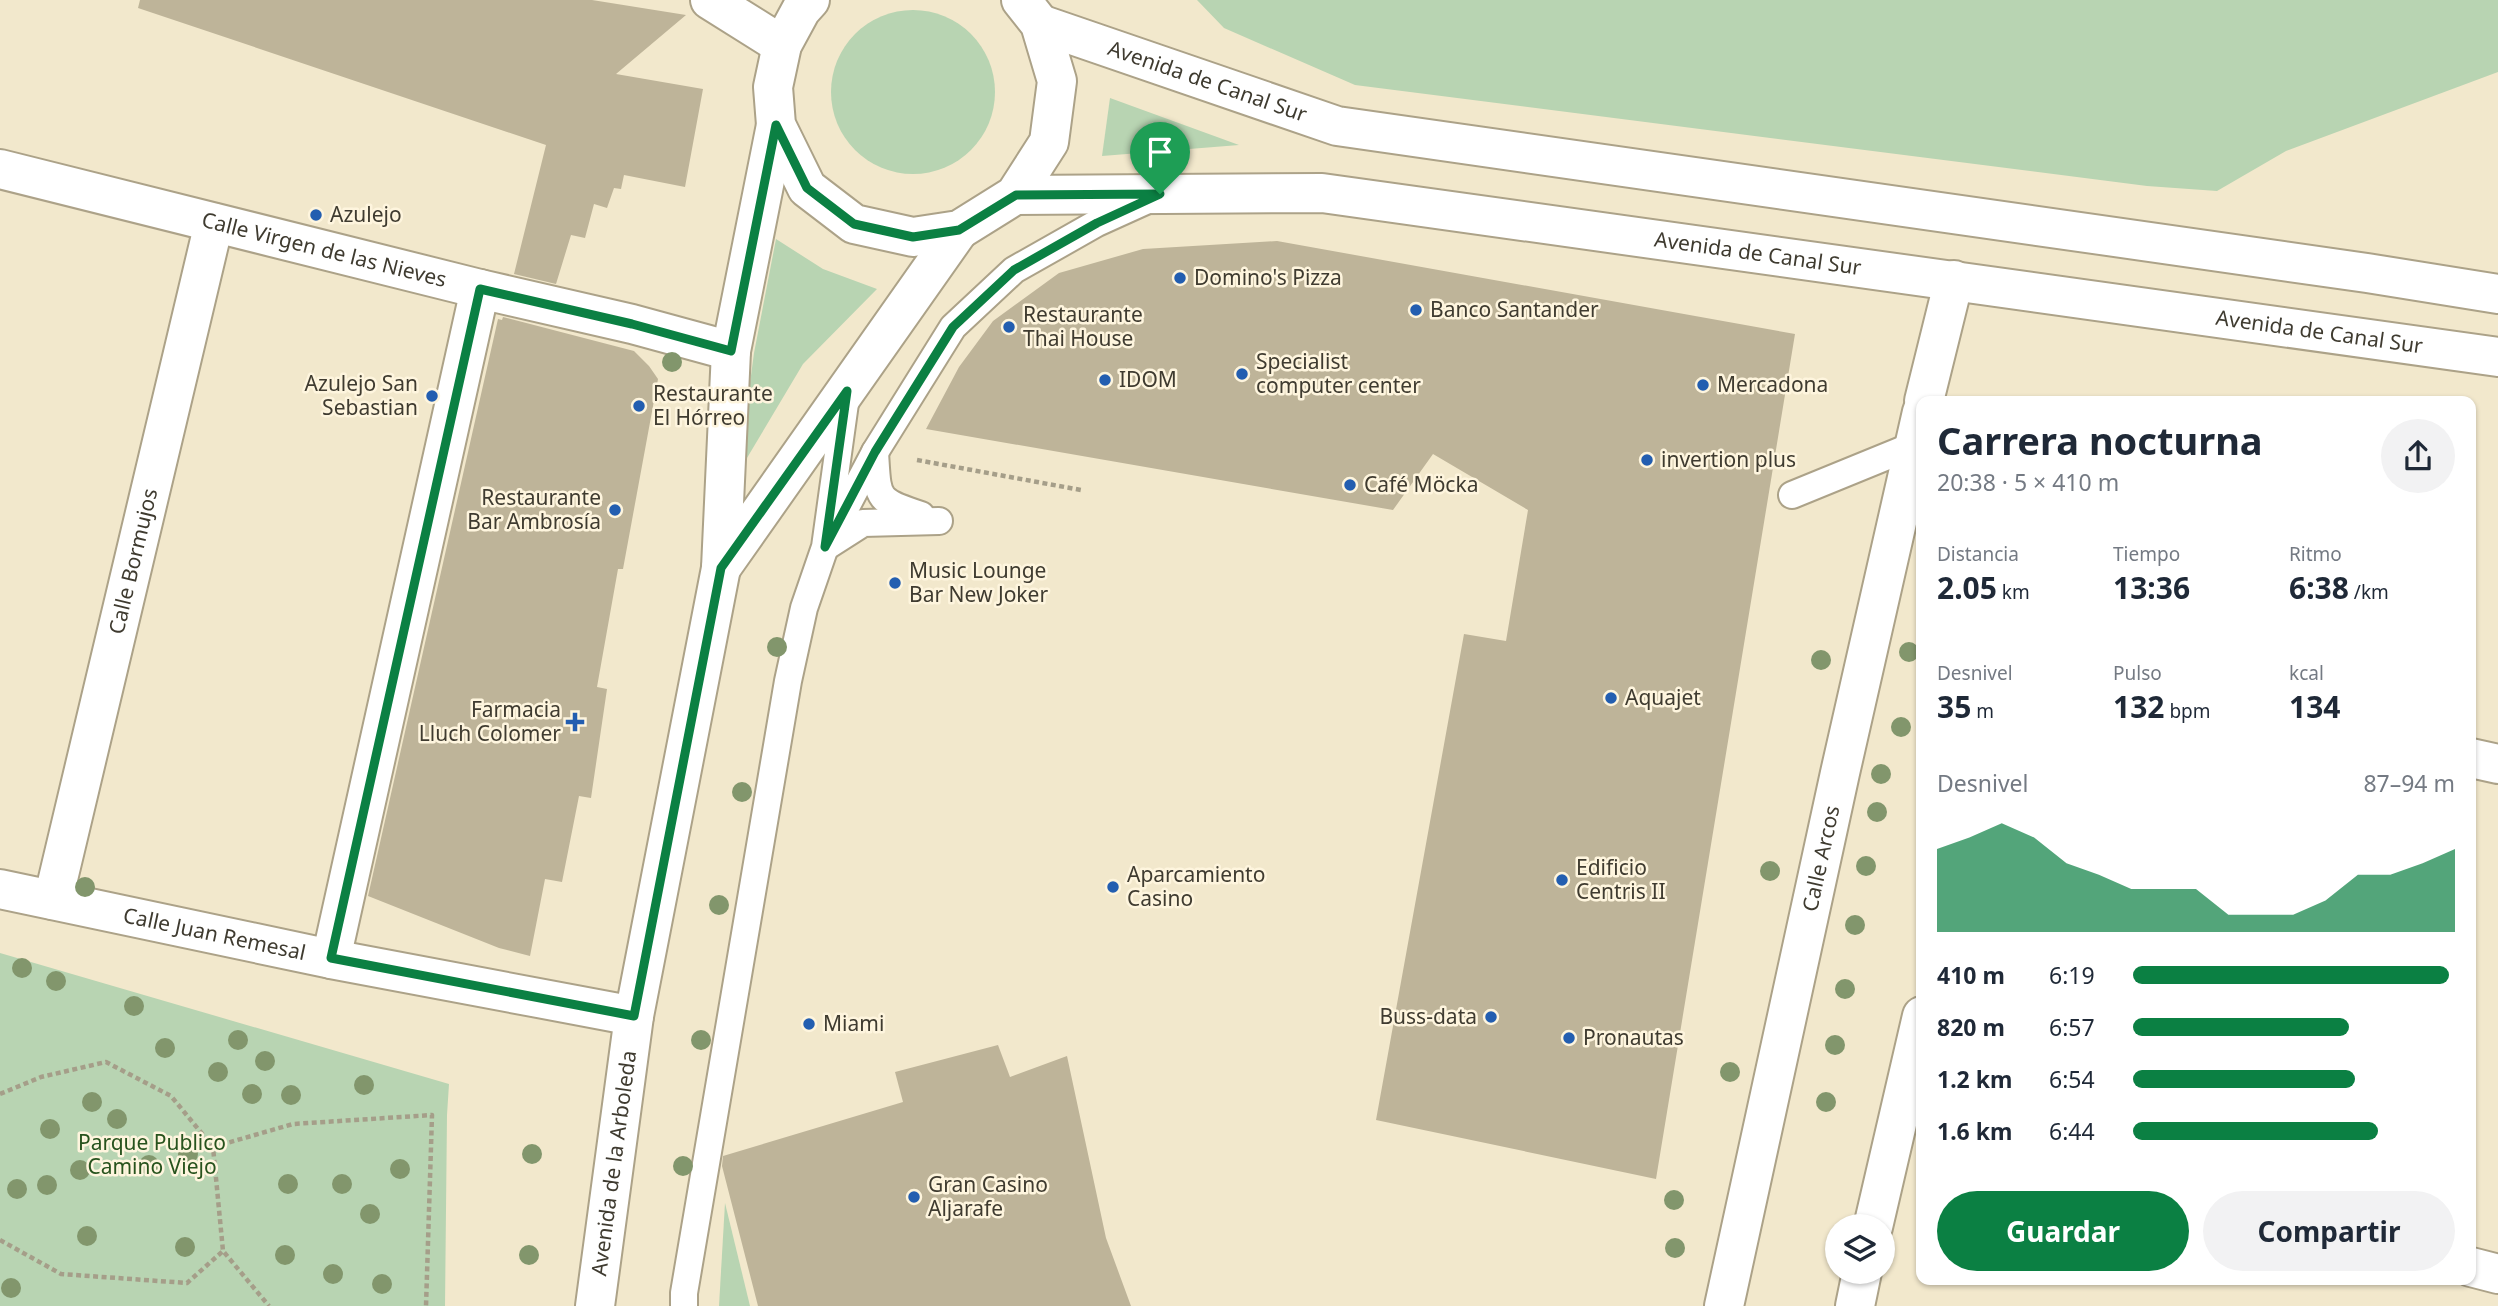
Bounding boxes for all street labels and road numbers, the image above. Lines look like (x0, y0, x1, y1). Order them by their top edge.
street label: Avenida de Canal Sur (1104, 33, 1311, 128)
street label: Calle Virgen de las Nieves (199, 205, 450, 293)
street label: Avenida de Canal Sur (1653, 225, 1864, 281)
street label: Avenida de Canal Sur (2214, 303, 2425, 359)
street label: Calle Bormujos (102, 485, 163, 637)
street label: Calle Arcos (1795, 803, 1846, 914)
street label: Calle Juan Remesal (121, 900, 308, 966)
street label: Avenida de la Arboleda (584, 1049, 642, 1278)

